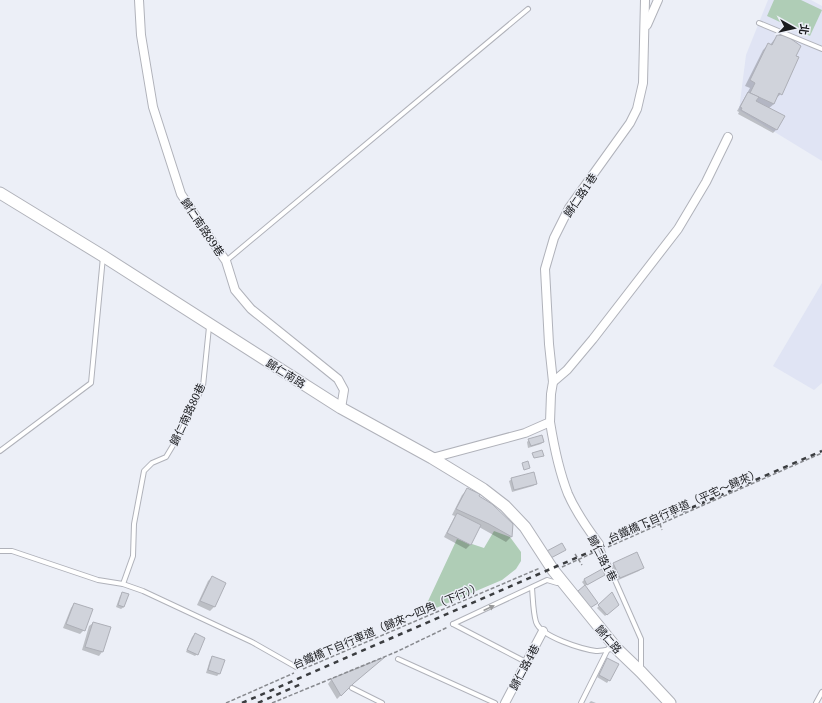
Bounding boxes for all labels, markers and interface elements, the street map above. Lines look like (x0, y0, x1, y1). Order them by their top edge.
north arrow (774, 8, 814, 48)
text: 北 (796, 23, 813, 36)
street label: 歸仁路1巷 (560, 170, 600, 220)
street label: 歸仁南路89巷 (178, 195, 228, 259)
street label: 歸仁南路 (263, 355, 309, 391)
street label: 歸仁南路80巷 (166, 380, 208, 448)
street label: 台鐵橋下自行車道（平宅～歸來） (606, 465, 762, 545)
street label: 歸仁路1巷 (585, 532, 621, 584)
street label: 台鐵橋下自行車道（歸來～四角（下行）） (290, 578, 484, 672)
one-way arrow (483, 605, 495, 611)
street label: 歸仁路 (593, 622, 625, 656)
street label: 歸仁路4巷 (506, 641, 542, 693)

